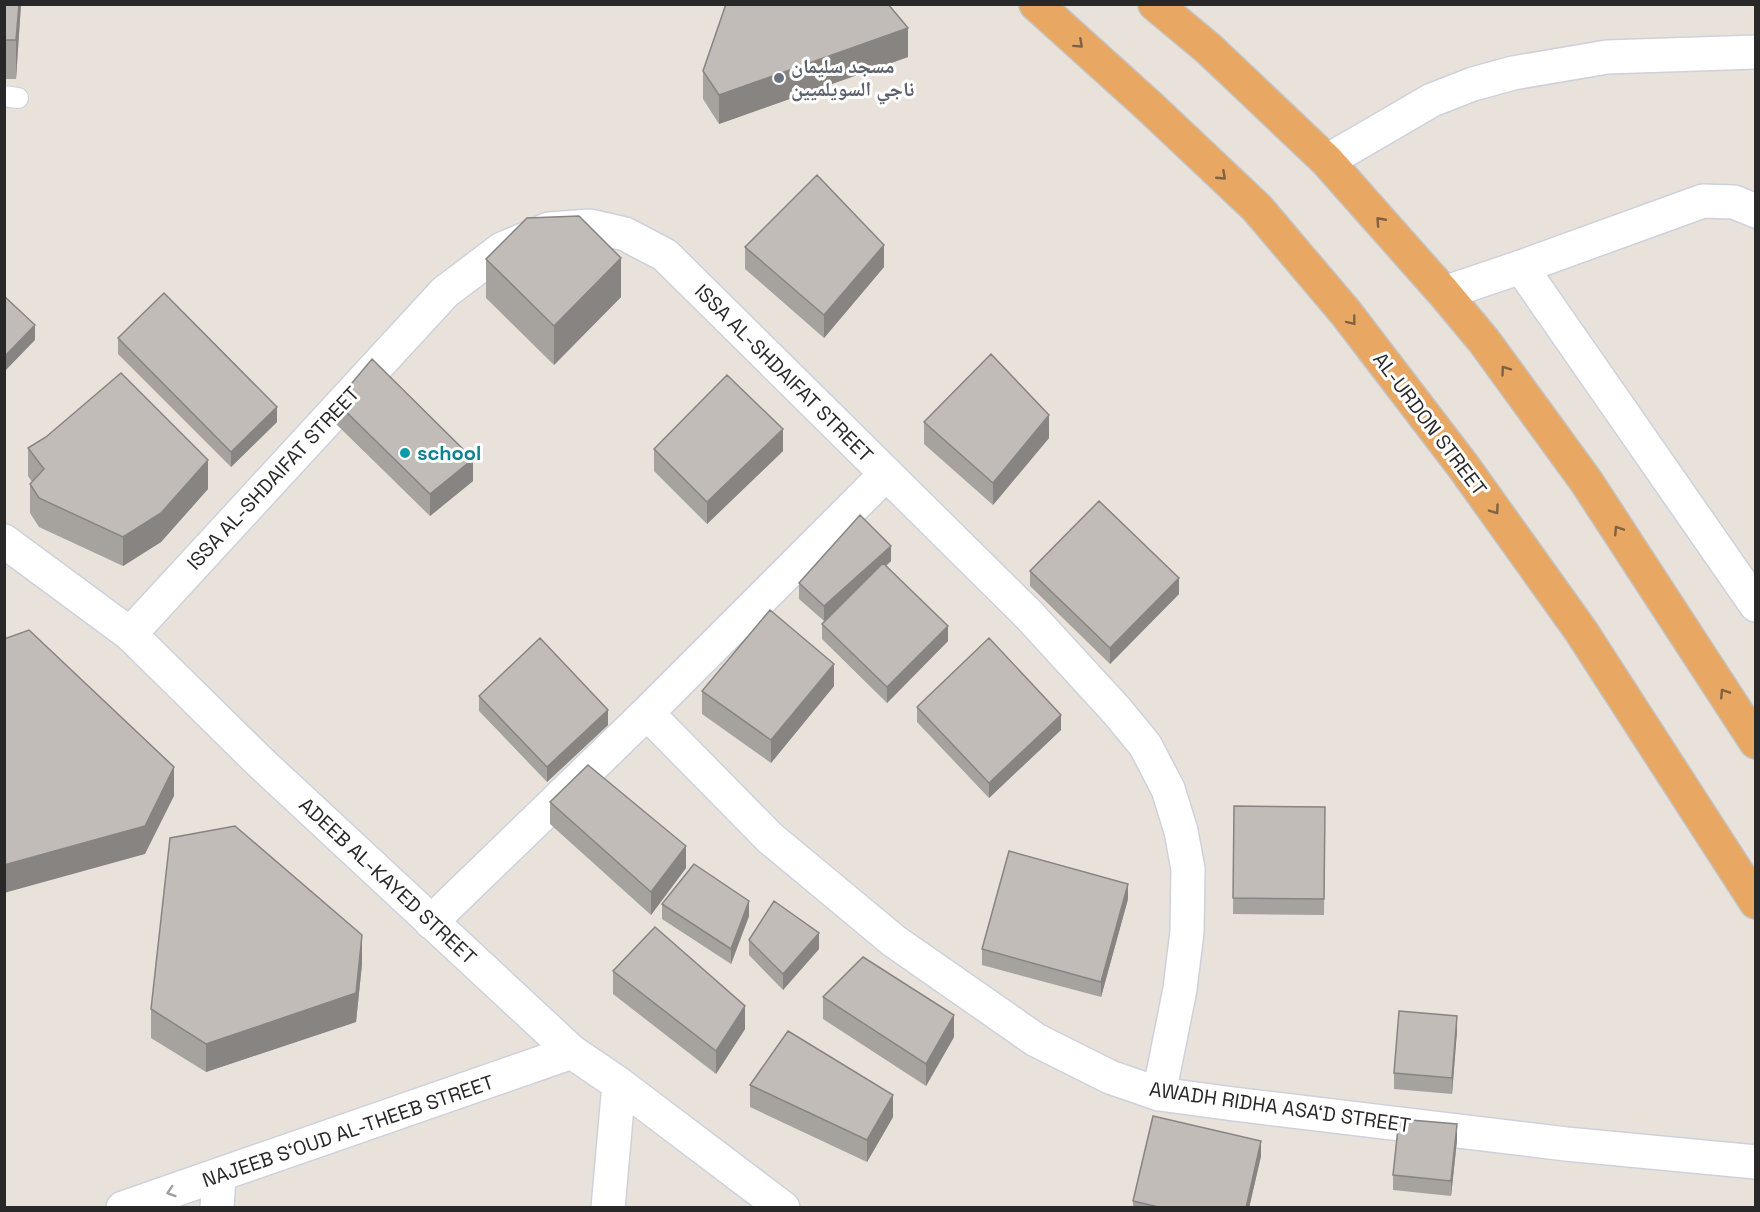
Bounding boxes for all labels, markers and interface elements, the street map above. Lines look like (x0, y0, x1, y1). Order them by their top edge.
one-way arrow (1072, 37, 1083, 48)
place label: مسجد سليمان ناجي السويلميين (791, 53, 914, 105)
marker: مسجد سليمان ناجي السويلميين (772, 71, 786, 85)
one-way arrow (1216, 169, 1226, 180)
one-way arrow (1376, 217, 1387, 228)
street label: ISSA AL-SHDAIFAT STREET (689, 278, 879, 468)
one-way arrow (1344, 315, 1355, 326)
street label: AL-URDON STREET (1368, 347, 1493, 501)
one-way arrow (1501, 366, 1512, 377)
street label: ISSA AL-SHDAIFAT STREET (181, 381, 365, 575)
place label: school (417, 440, 481, 466)
marker: school (398, 446, 412, 460)
one-way arrow (1488, 504, 1499, 515)
one-way arrow (1614, 525, 1625, 536)
one-way arrow (1720, 689, 1731, 700)
street label: ADEEB AL-KAYED STREET (294, 792, 482, 970)
street label: NAJEEB S‘OUD AL-THEEB STREET (199, 1069, 497, 1193)
street label: AWADH RIDHA ASA‘D STREET (1148, 1076, 1413, 1138)
one-way arrow (166, 1184, 177, 1197)

